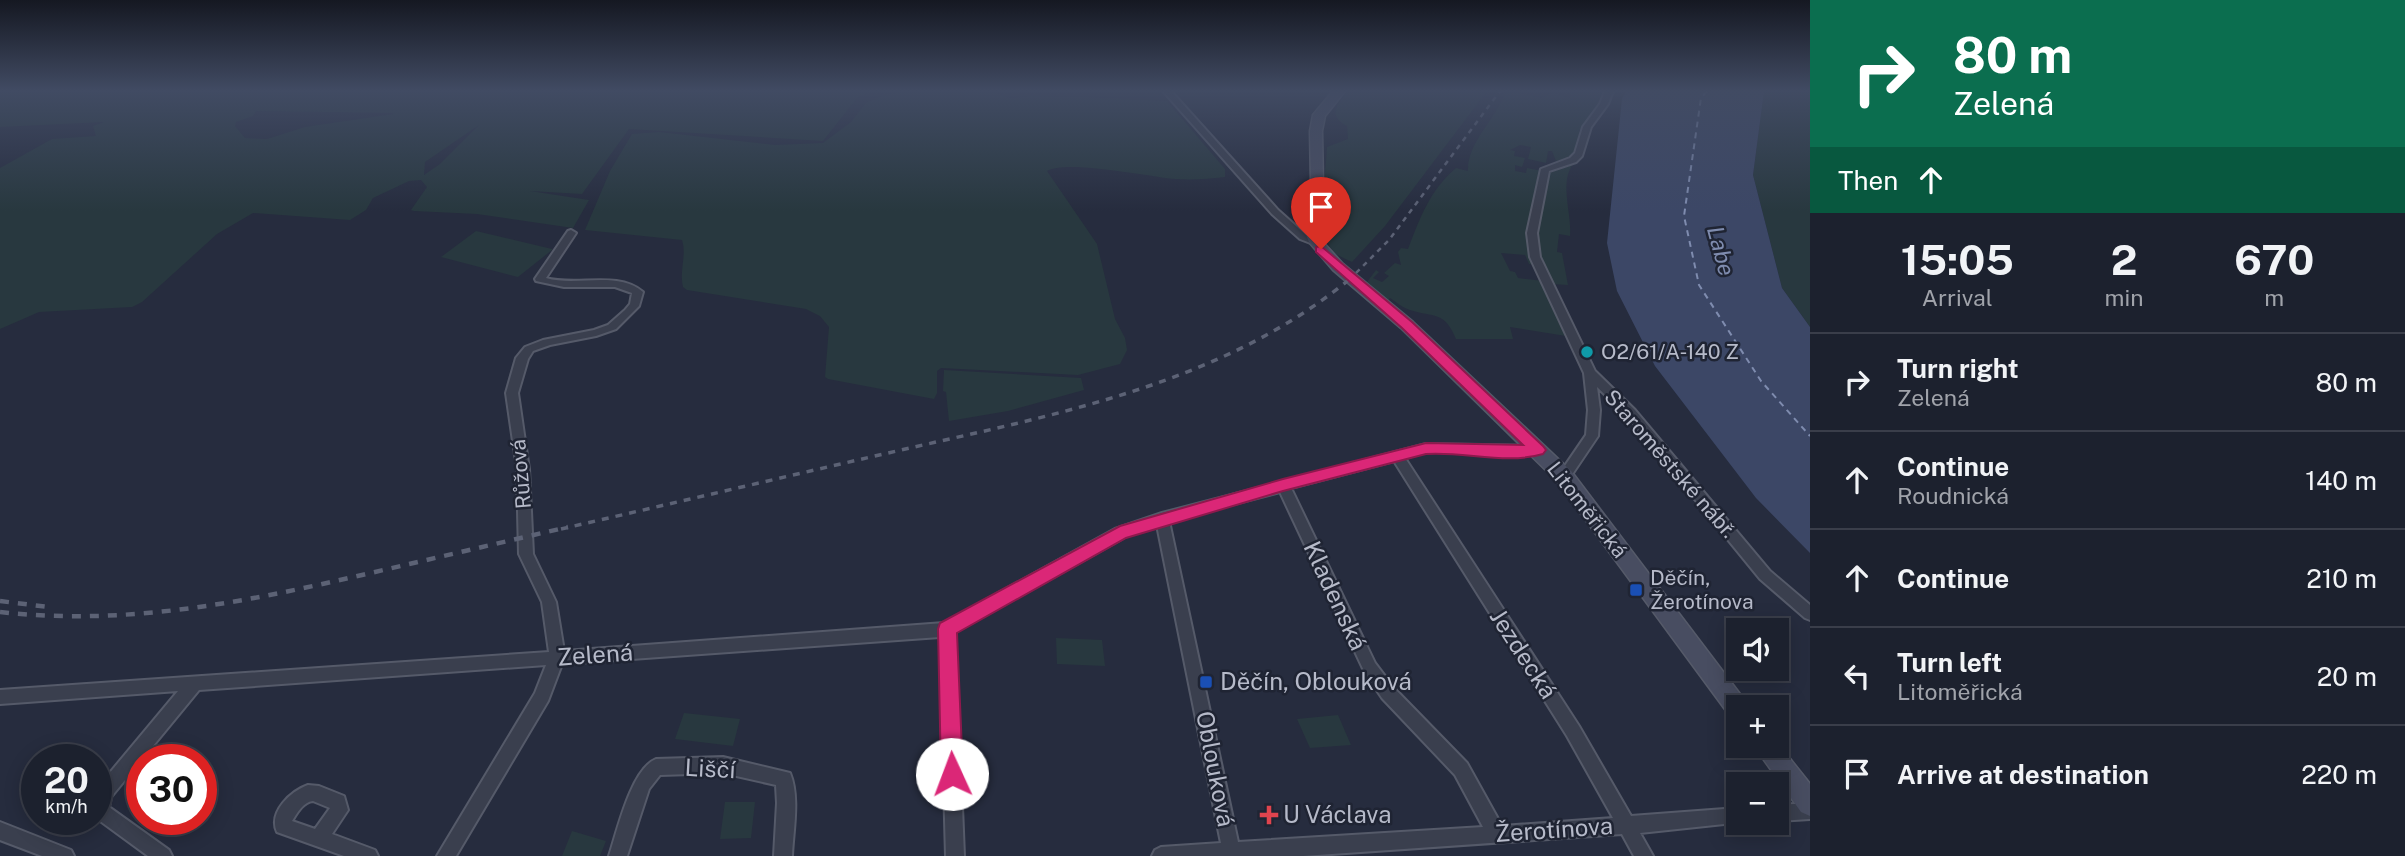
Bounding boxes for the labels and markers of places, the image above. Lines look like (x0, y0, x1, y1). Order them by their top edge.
pin (1291, 177, 1351, 249)
place label: O2/61/A-140 Z (1601, 339, 1739, 364)
marker: O2/61/A-140 Z (1579, 344, 1595, 360)
place label: Děčín, Žerotínova (1650, 565, 1754, 614)
marker: Děčín, Žerotínova (1628, 582, 1644, 598)
place label: Děčín, Oblouková (1220, 667, 1412, 695)
marker: Děčín, Oblouková (1198, 674, 1214, 690)
place label: U Václava (1283, 800, 1391, 828)
marker: U Václava (1261, 807, 1277, 823)

